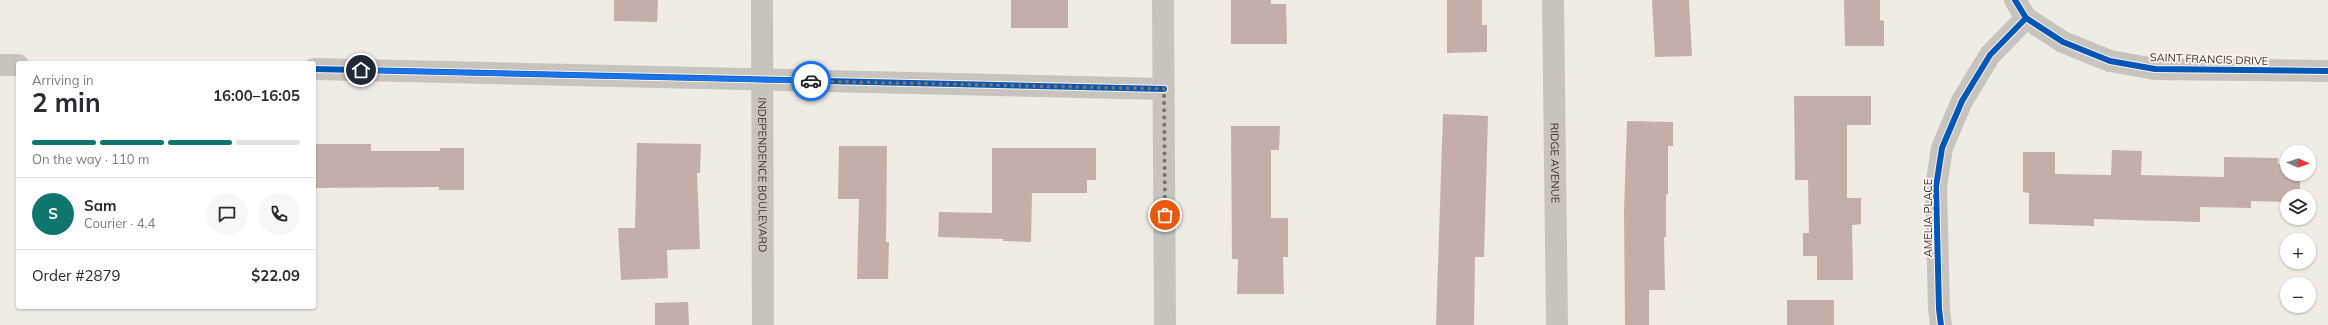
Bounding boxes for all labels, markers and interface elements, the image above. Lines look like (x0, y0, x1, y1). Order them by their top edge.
street label: SAINT FRANCIS DRIVE (2150, 50, 2268, 68)
pin (344, 53, 378, 87)
icon: home (350, 59, 372, 81)
courier (791, 61, 831, 101)
icon: car (800, 70, 822, 92)
text: Arriving in (32, 72, 94, 88)
text: 2 min (32, 86, 101, 119)
text: 16:00–16:05 (213, 86, 300, 105)
street label: INDEPENDENCE BOULEVARD (755, 98, 770, 252)
street label: RIDGE AVENUE (1548, 123, 1563, 203)
north arrow (2280, 145, 2316, 181)
map controls (2280, 145, 2316, 313)
text: On the way · 110 m (32, 151, 149, 167)
street label: AMELIA PLACE (1921, 179, 1935, 257)
button: layers (2280, 189, 2316, 225)
button: chat (206, 193, 248, 235)
button: phone (258, 193, 300, 235)
text: Sam (84, 196, 116, 215)
pin (1148, 198, 1182, 232)
text: S (48, 204, 58, 223)
icon: bag (1154, 204, 1176, 226)
text: Courier · 4.4 (84, 215, 155, 231)
button: + (2280, 233, 2316, 269)
text: Order #2879 (32, 266, 120, 285)
text: $22.09 (251, 266, 300, 285)
button: − (2280, 277, 2316, 313)

